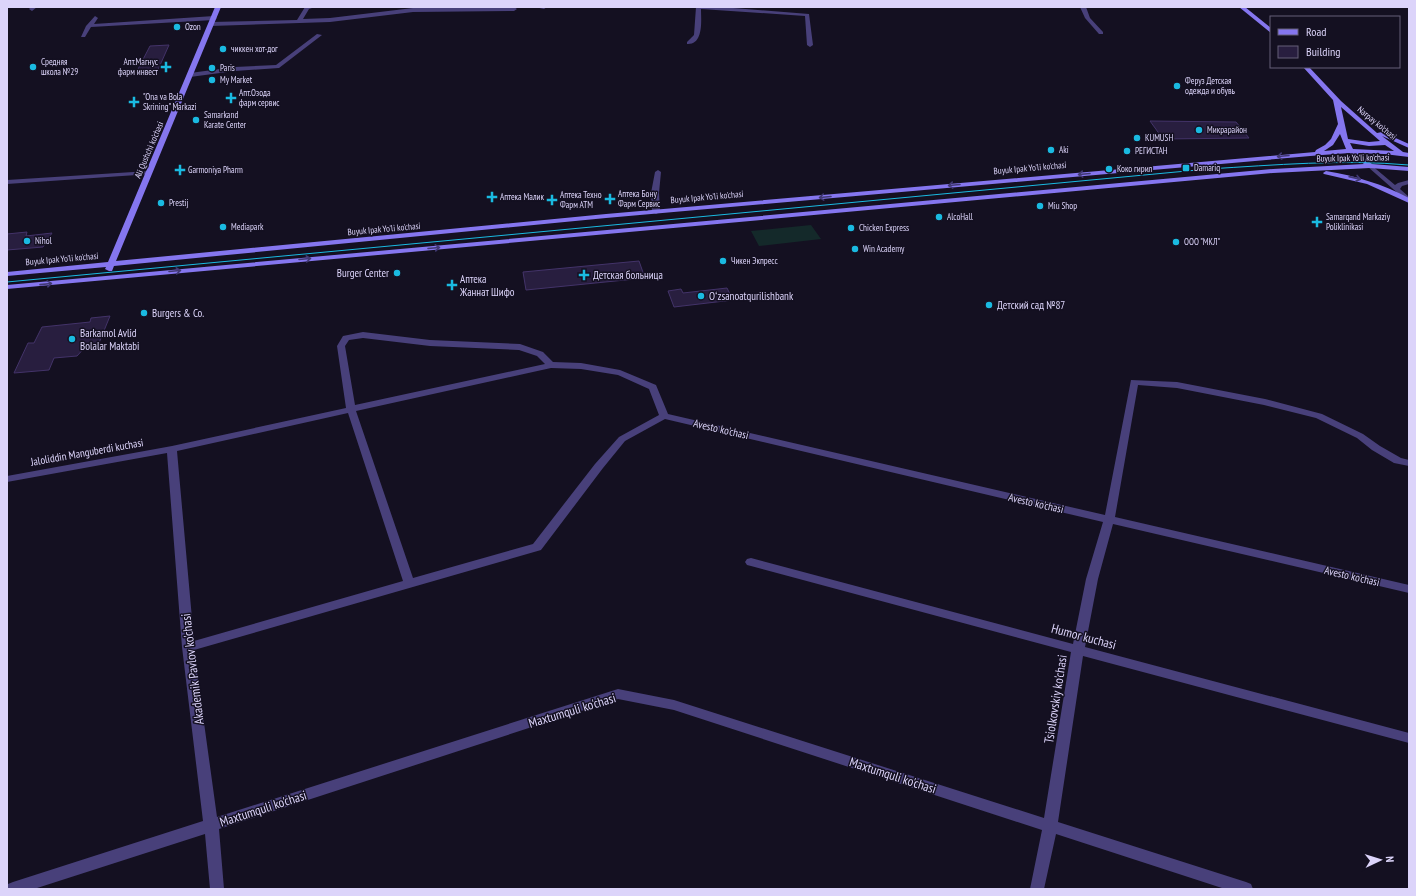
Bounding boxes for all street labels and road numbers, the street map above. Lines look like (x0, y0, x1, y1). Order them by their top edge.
street label: Narpay ko'chasi (1356, 104, 1399, 142)
street label: Ali Qushchi ko'chasi (132, 120, 165, 180)
street label: Buyuk Ipak Yo'li ko'chasi (1316, 151, 1390, 164)
street label: Buyuk Ipak Yo'li ko'chasi (993, 159, 1067, 176)
street label: Buyuk Ipak Yo'li ko'chasi (670, 188, 744, 205)
street label: Buyuk Ipak Yo'li ko'chasi (347, 220, 421, 237)
street label: Buyuk Ipak Yo'li ko'chasi (25, 250, 99, 267)
street label: Avesto ko'chasi (692, 416, 750, 442)
street label: Jaloliddin Manguberdi kuchasi (29, 435, 144, 469)
street label: Avesto ko'chasi (1007, 490, 1065, 516)
street label: Avesto ko'chasi (1323, 563, 1381, 589)
street label: Akademik Pavlov ko'chasi (177, 612, 208, 725)
street label: Humor kuchasi (1050, 620, 1118, 653)
street label: Tsiolkovskiy ko'chasi (1040, 653, 1071, 745)
street label: Maxtumquli ko'chasi (526, 689, 618, 732)
street label: Maxtumquli ko'chasi (847, 753, 939, 798)
street label: Maxtumquli ko'chasi (218, 786, 309, 831)

